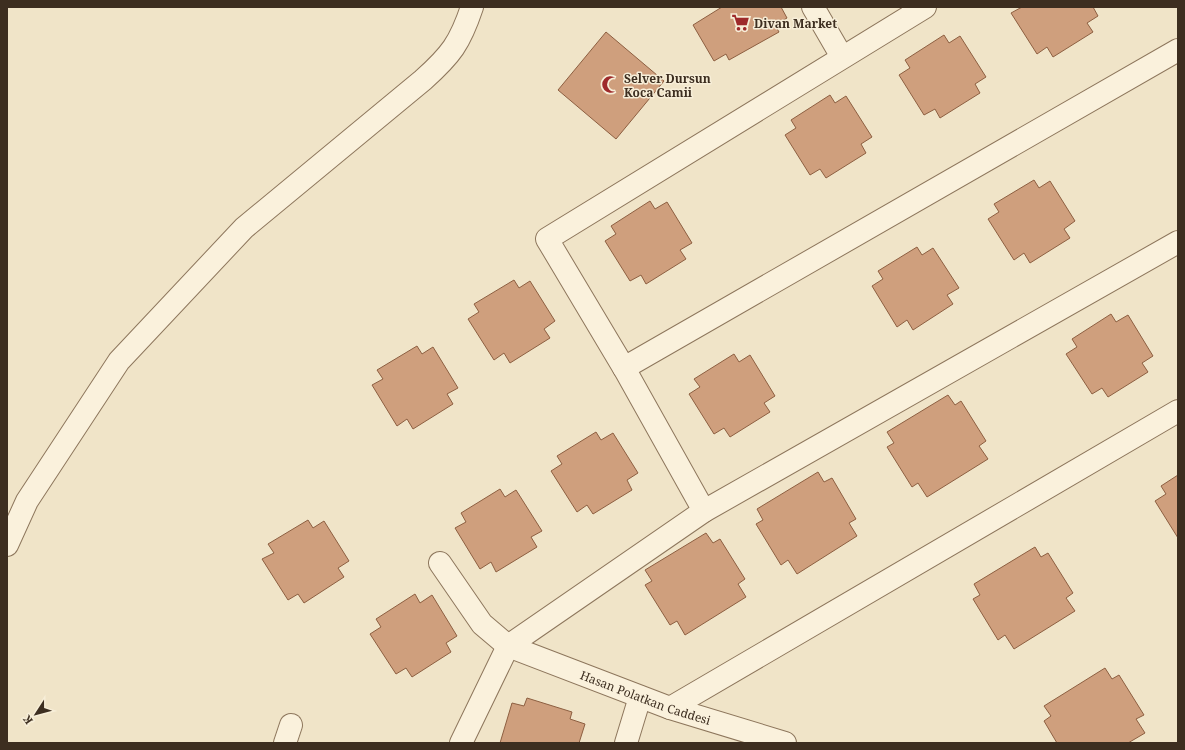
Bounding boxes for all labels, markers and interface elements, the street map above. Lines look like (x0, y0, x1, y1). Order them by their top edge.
supermarket icon: Divan Market (731, 13, 751, 33)
place label: Divan Market (754, 15, 837, 32)
place label: Selver Dursun Koca Camii (624, 70, 711, 101)
mosque icon: Selver Dursun Koca Camii (601, 75, 621, 95)
street label: Hasan Polatkan Caddesi (578, 666, 713, 728)
north arrow (16, 694, 56, 734)
text: K (19, 712, 36, 728)

